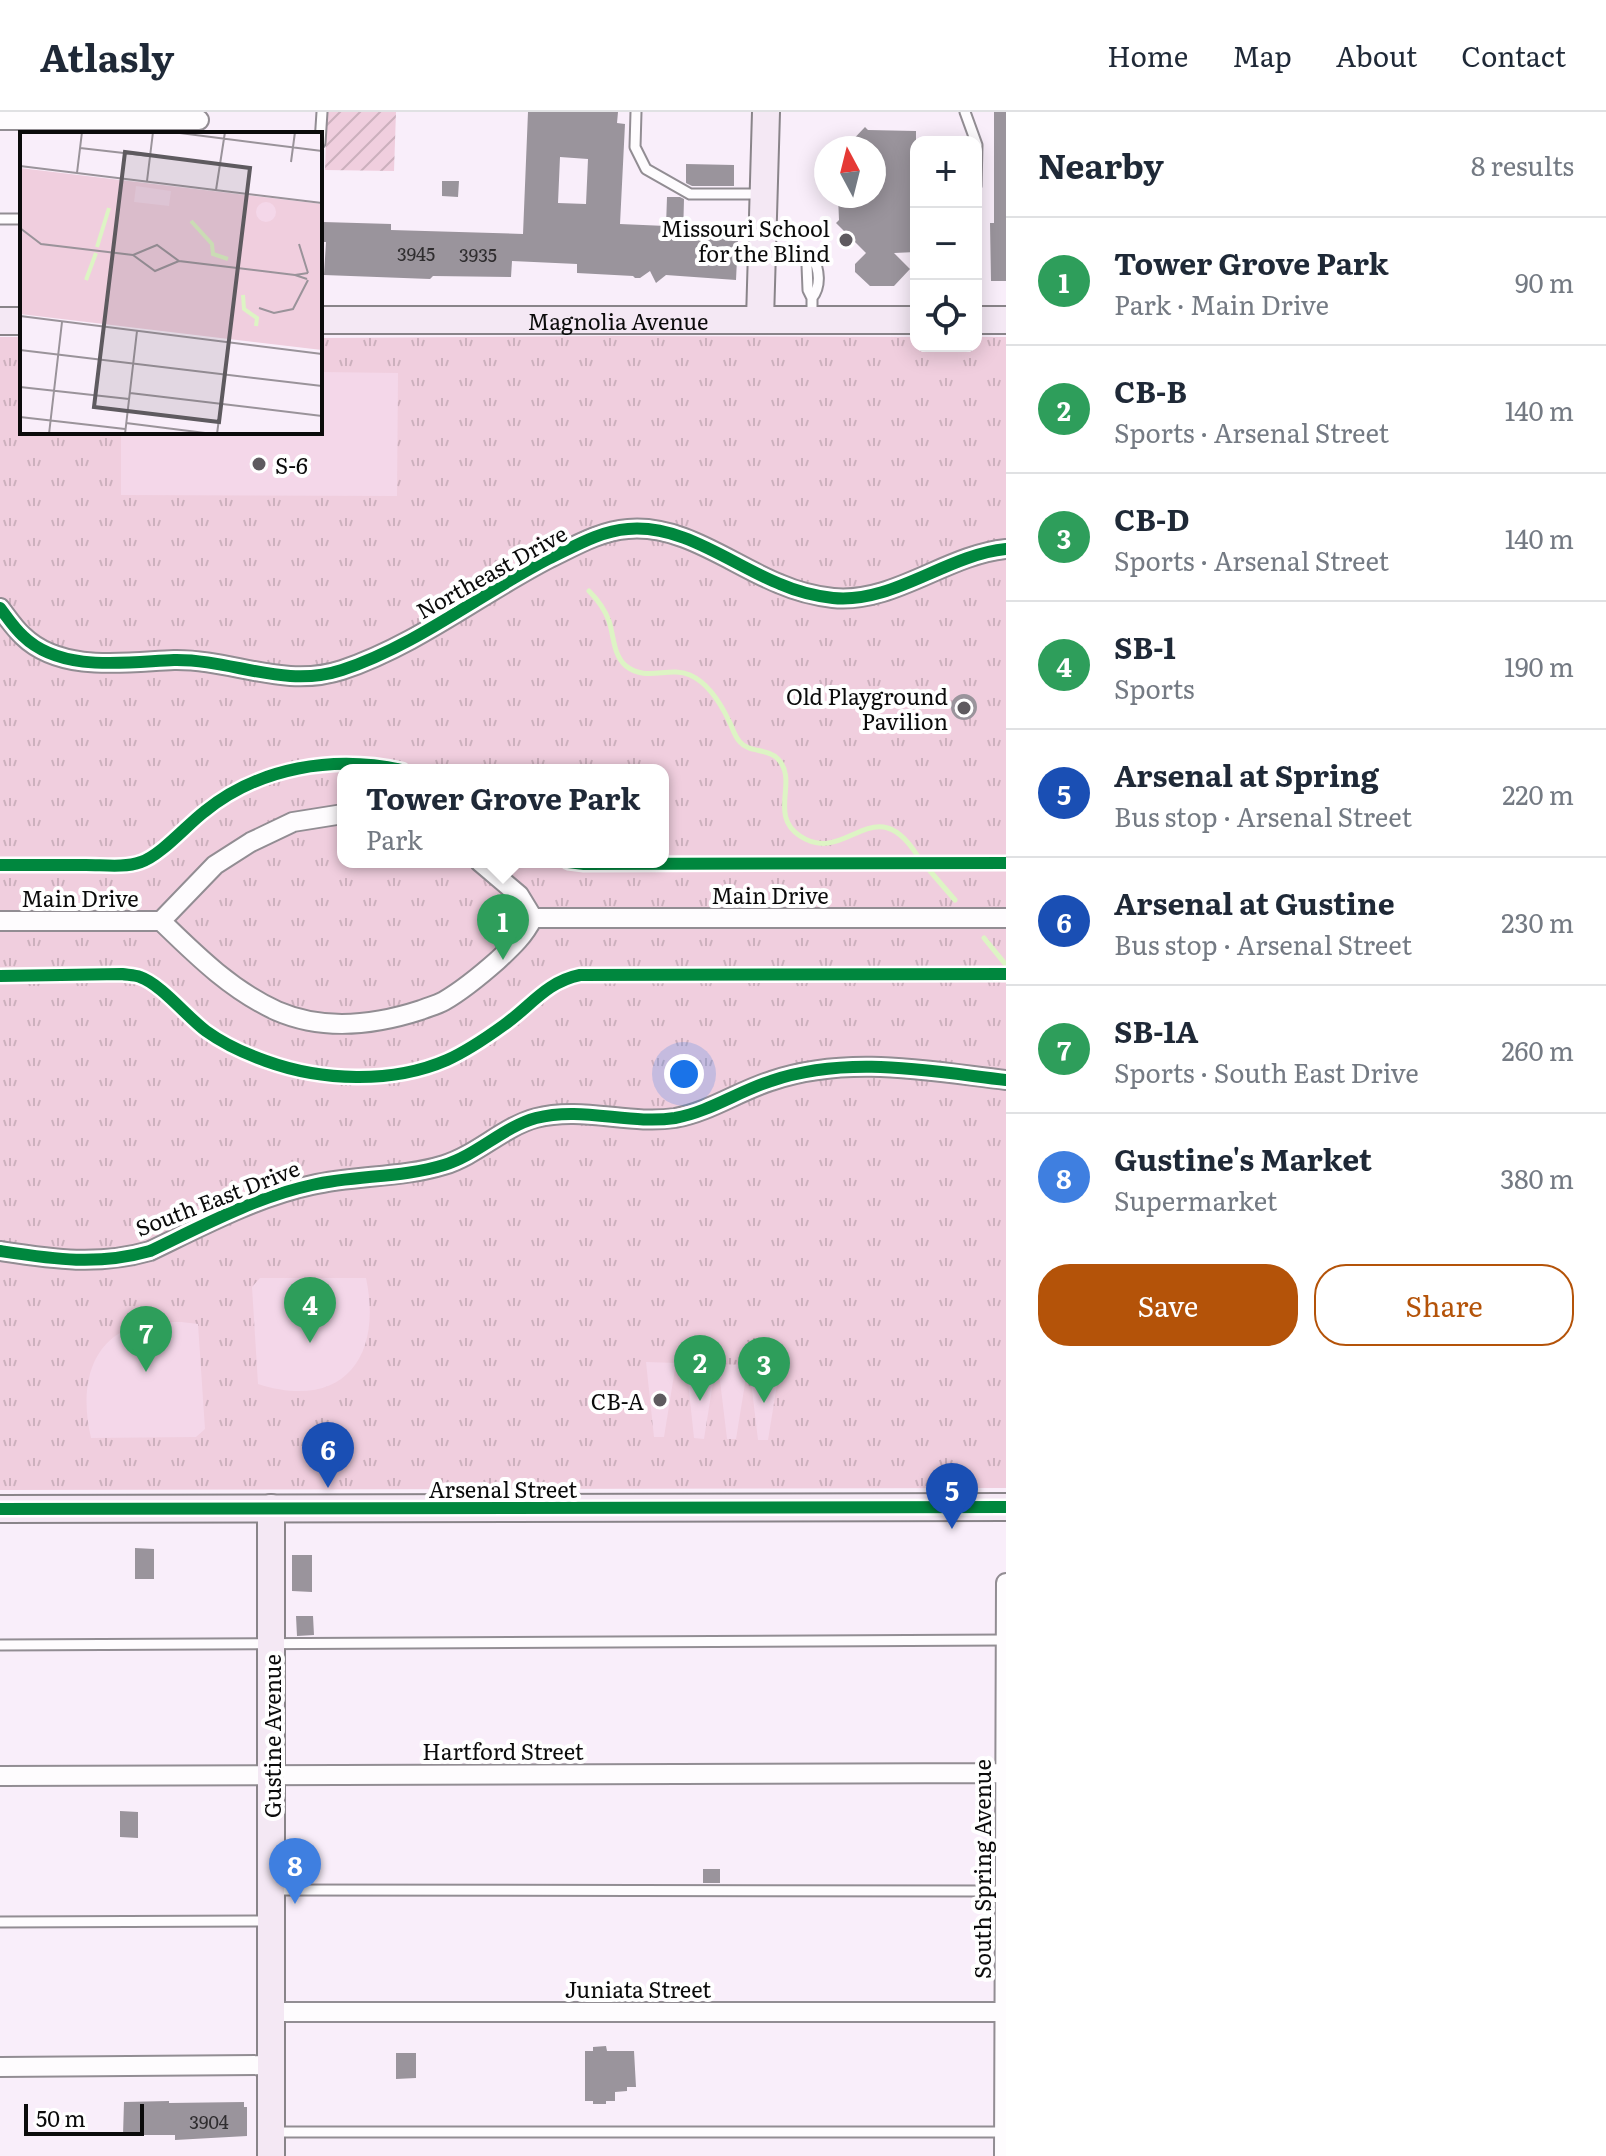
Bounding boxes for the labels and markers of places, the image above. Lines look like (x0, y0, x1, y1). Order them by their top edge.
place label: Missouri School for the Blind (661, 211, 830, 269)
marker: Missouri School for the Blind (837, 231, 855, 249)
place label: S-6 (275, 448, 308, 481)
marker: S-6 (250, 455, 268, 473)
place label: Old Playground Pavilion (786, 679, 948, 737)
marker: Old Playground Pavilion (955, 699, 973, 717)
pin: 1 (477, 894, 529, 960)
pin: 4 (284, 1277, 336, 1343)
pin: 7 (120, 1306, 172, 1372)
pin: 2 (674, 1335, 726, 1401)
pin: 3 (738, 1337, 790, 1403)
place label: CB-A (591, 1384, 644, 1417)
marker: CB-A (651, 1391, 669, 1409)
pin: 6 (302, 1422, 354, 1488)
pin: 5 (926, 1463, 978, 1529)
pin: 8 (269, 1838, 321, 1904)

